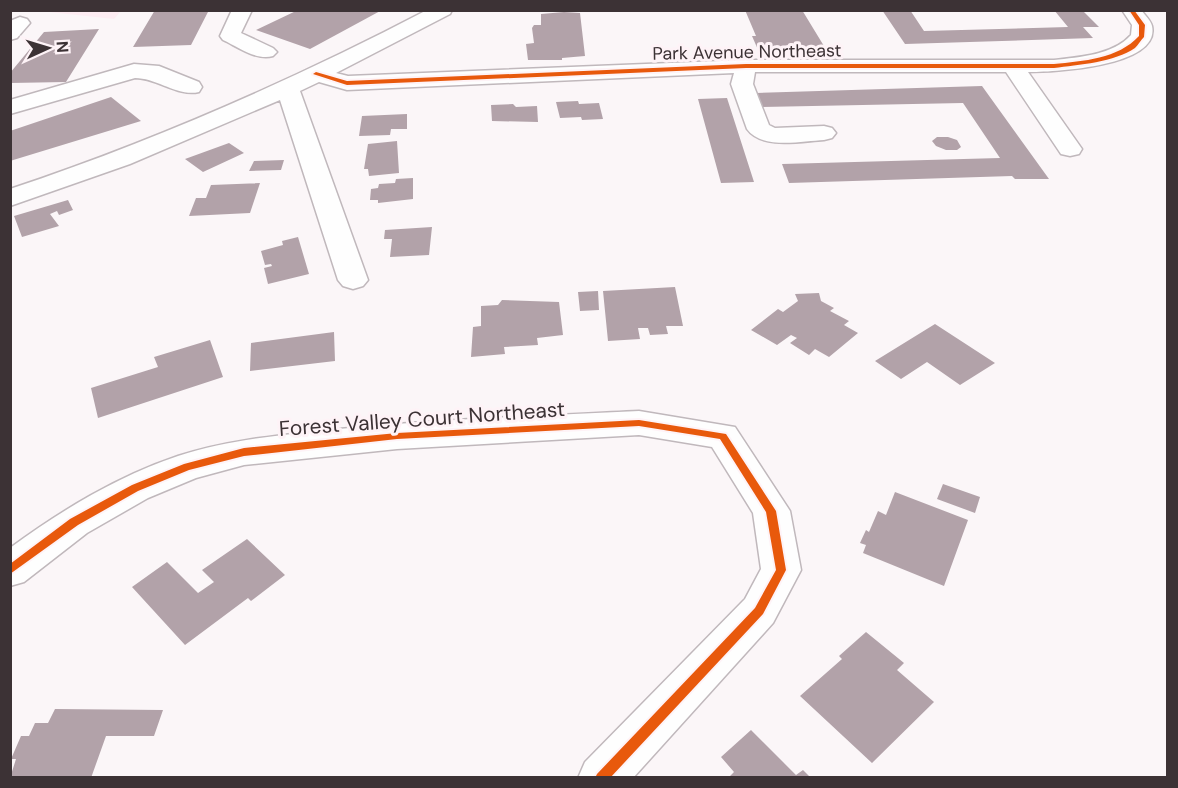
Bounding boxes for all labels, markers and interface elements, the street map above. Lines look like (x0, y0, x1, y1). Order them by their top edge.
north arrow (18, 18, 78, 78)
street label: Park Avenue Northeast (652, 38, 842, 66)
text: N (52, 40, 73, 54)
street label: Forest Valley Court Northeast (278, 395, 566, 443)

